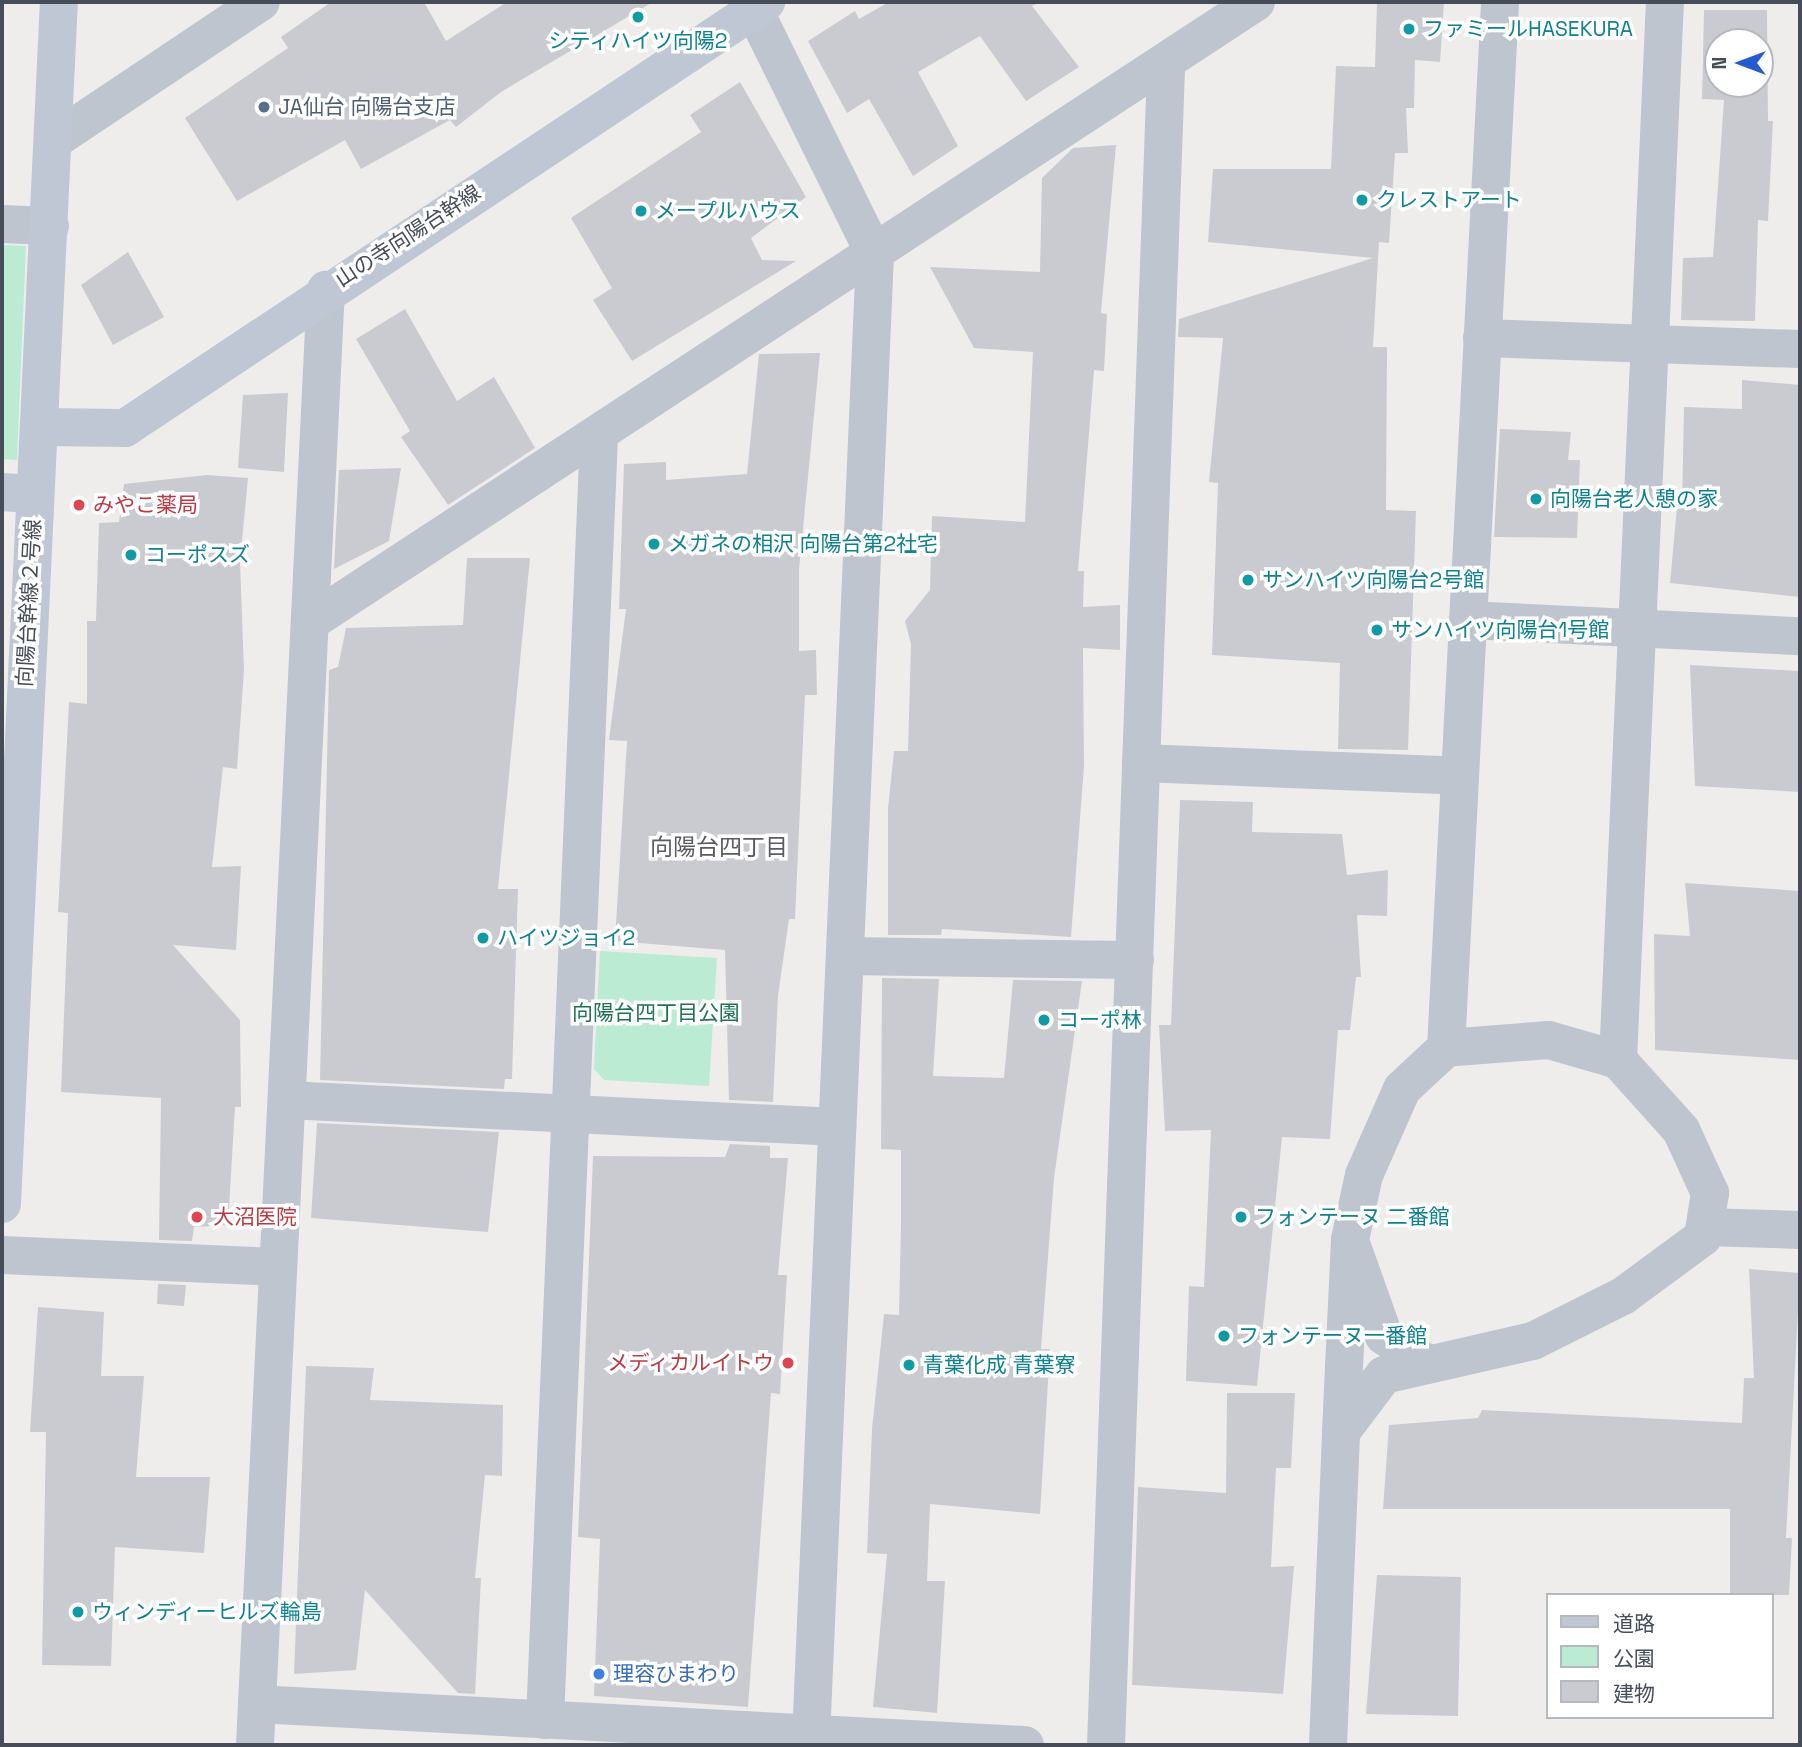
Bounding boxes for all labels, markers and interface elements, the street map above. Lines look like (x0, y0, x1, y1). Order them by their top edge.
marker: シティハイツ向陽2 (630, 9, 646, 25)
place label: ファミールHASEKURA (1423, 16, 1633, 42)
marker: ファミールHASEKURA (1401, 21, 1417, 37)
place label: シティハイツ向陽2 (548, 28, 728, 54)
north arrow (1704, 28, 1774, 98)
text: N (1707, 57, 1732, 69)
place label: JA仙台 向陽台支店 (278, 94, 455, 120)
marker: JA仙台 向陽台支店 (256, 99, 272, 115)
street label: 山の寺向陽台幹線 (331, 180, 485, 292)
place label: クレストアート (1376, 187, 1522, 213)
marker: クレストアート (1354, 192, 1370, 208)
place label: メープルハウス (655, 198, 802, 224)
marker: メープルハウス (633, 203, 649, 219)
place label: 向陽台老人憩の家 (1550, 486, 1718, 512)
marker: 向陽台老人憩の家 (1528, 491, 1544, 507)
place label: みやこ薬局 (93, 492, 198, 518)
marker: みやこ薬局 (71, 497, 87, 513)
street label: 向陽台幹線２号線 (12, 518, 46, 688)
place label: メガネの相沢 向陽台第2社宅 (668, 531, 938, 557)
marker: メガネの相沢 向陽台第2社宅 (646, 536, 662, 552)
place label: コーポスズ (145, 542, 250, 568)
marker: コーポスズ (123, 547, 139, 563)
place label: サンハイツ向陽台2号館 (1262, 567, 1485, 593)
marker: サンハイツ向陽台2号館 (1240, 572, 1256, 588)
place label: サンハイツ向陽台1号館 (1391, 617, 1610, 643)
marker: サンハイツ向陽台1号館 (1369, 622, 1385, 638)
district label: 向陽台四丁目 (650, 833, 788, 861)
place label: ハイツジョイ2 (497, 925, 636, 951)
marker: ハイツジョイ2 (475, 930, 491, 946)
park label: 向陽台四丁目公園 (572, 1000, 740, 1026)
place label: コーポ林 (1058, 1007, 1142, 1033)
marker: コーポ林 (1036, 1012, 1052, 1028)
place label: 大沼医院 (213, 1204, 297, 1230)
place label: フォンテーヌ 二番館 (1255, 1204, 1449, 1230)
marker: 大沼医院 (187, 1207, 207, 1227)
marker: フォンテーヌ 二番館 (1233, 1209, 1249, 1225)
place label: フォンテーヌ一番館 (1238, 1323, 1427, 1349)
marker: フォンテーヌ一番館 (1216, 1328, 1232, 1344)
place label: メディカルイトウ (606, 1350, 774, 1376)
place label: 青葉化成 青葉寮 (923, 1352, 1075, 1378)
marker: メディカルイトウ (780, 1355, 796, 1371)
marker: 青葉化成 青葉寮 (901, 1357, 917, 1373)
legend (1546, 1593, 1774, 1719)
place label: ウィンディーヒルズ輪島 (92, 1599, 323, 1625)
marker: ウィンディーヒルズ輪島 (70, 1604, 86, 1620)
text: 道路 (1613, 1610, 1655, 1637)
text: 公園 (1613, 1645, 1655, 1672)
place label: 理容ひまわり (613, 1661, 739, 1687)
marker: 理容ひまわり (591, 1666, 607, 1682)
text: 建物 (1613, 1680, 1655, 1707)

